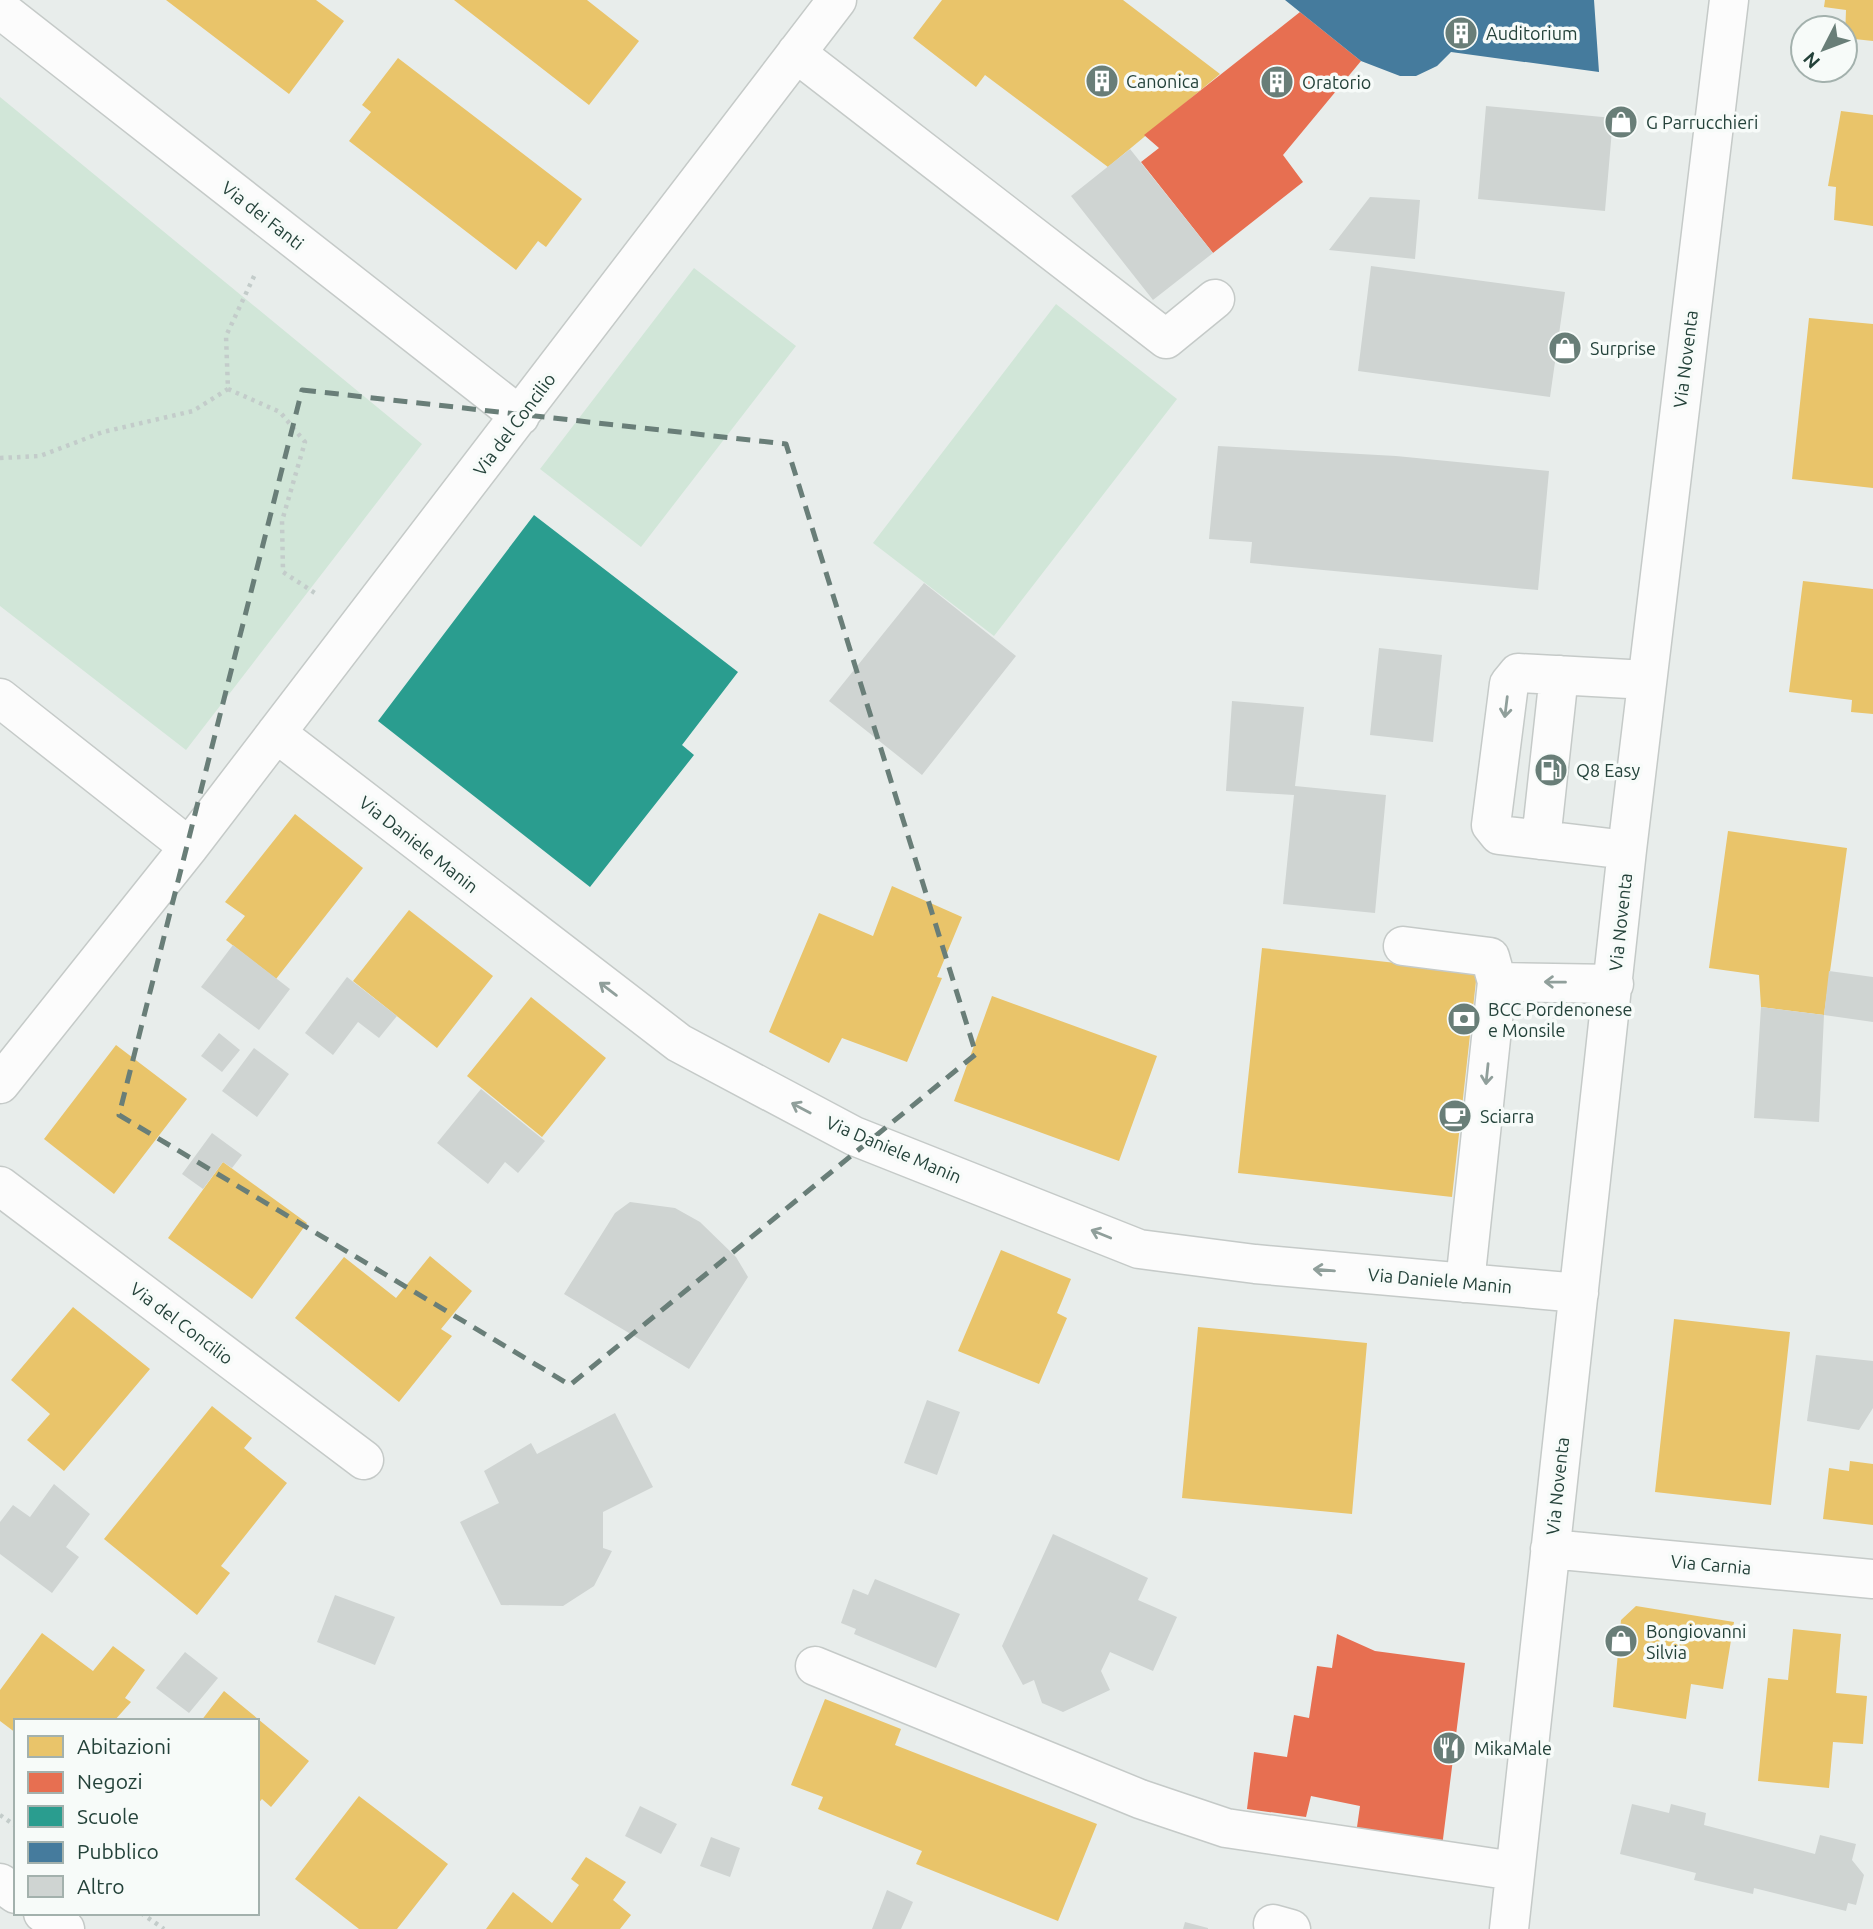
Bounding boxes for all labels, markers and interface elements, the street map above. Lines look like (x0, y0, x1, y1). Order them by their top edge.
building icon: Auditorium (1442, 14, 1480, 52)
north arrow (1789, 14, 1859, 84)
place label: Auditorium (1486, 23, 1577, 43)
text: N (1798, 48, 1824, 73)
building icon: Canonica (1083, 62, 1121, 100)
building icon: Oratorio (1258, 63, 1296, 101)
place label: Canonica (1126, 71, 1199, 91)
place label: Oratorio (1302, 72, 1371, 92)
shop icon: G Parrucchieri (1602, 103, 1640, 141)
place label: G Parrucchieri (1646, 112, 1758, 132)
street label: Via dei Fanti (218, 177, 308, 253)
street label: Via Noventa (1669, 309, 1701, 409)
shop icon: Surprise (1546, 329, 1584, 367)
place label: Surprise (1590, 338, 1656, 358)
street label: Via del Concilio (469, 369, 559, 479)
one-way arrow (1499, 695, 1512, 718)
fuel station icon: Q8 Easy (1532, 751, 1570, 789)
place label: Q8 Easy (1576, 760, 1640, 781)
street label: Via Daniele Manin (356, 792, 482, 896)
street label: Via Noventa (1605, 872, 1635, 972)
one-way arrow (1544, 975, 1567, 989)
one-way arrow (599, 982, 617, 997)
place label: BCC Pordenonese e Monsile (1488, 999, 1633, 1040)
bank icon: BCC Pordenonese e Monsile (1445, 1000, 1483, 1038)
one-way arrow (1480, 1062, 1493, 1085)
cafe icon: Sciarra (1436, 1097, 1474, 1135)
one-way arrow (791, 1100, 812, 1114)
place label: Sciarra (1480, 1106, 1534, 1126)
street label: Via Daniele Manin (823, 1111, 965, 1187)
one-way arrow (1090, 1226, 1112, 1239)
one-way arrow (1313, 1263, 1336, 1276)
street label: Via Daniele Manin (1367, 1264, 1513, 1296)
street label: Via del Concilio (127, 1278, 237, 1368)
street label: Via Noventa (1542, 1436, 1572, 1536)
street label: Via Carnia (1670, 1551, 1752, 1577)
place label: Bongiovanni Silvia (1646, 1621, 1746, 1662)
shop icon: Bongiovanni Silvia (1602, 1622, 1640, 1660)
legend (14, 1719, 259, 1915)
restaurant icon: MikaMale (1430, 1729, 1468, 1767)
text: Abitazioni (77, 1734, 171, 1758)
place label: MikaMale (1474, 1738, 1552, 1758)
text: Negozi (77, 1769, 143, 1793)
text: Scuole (77, 1804, 139, 1828)
text: Pubblico (77, 1839, 159, 1863)
text: Altro (77, 1874, 125, 1898)

